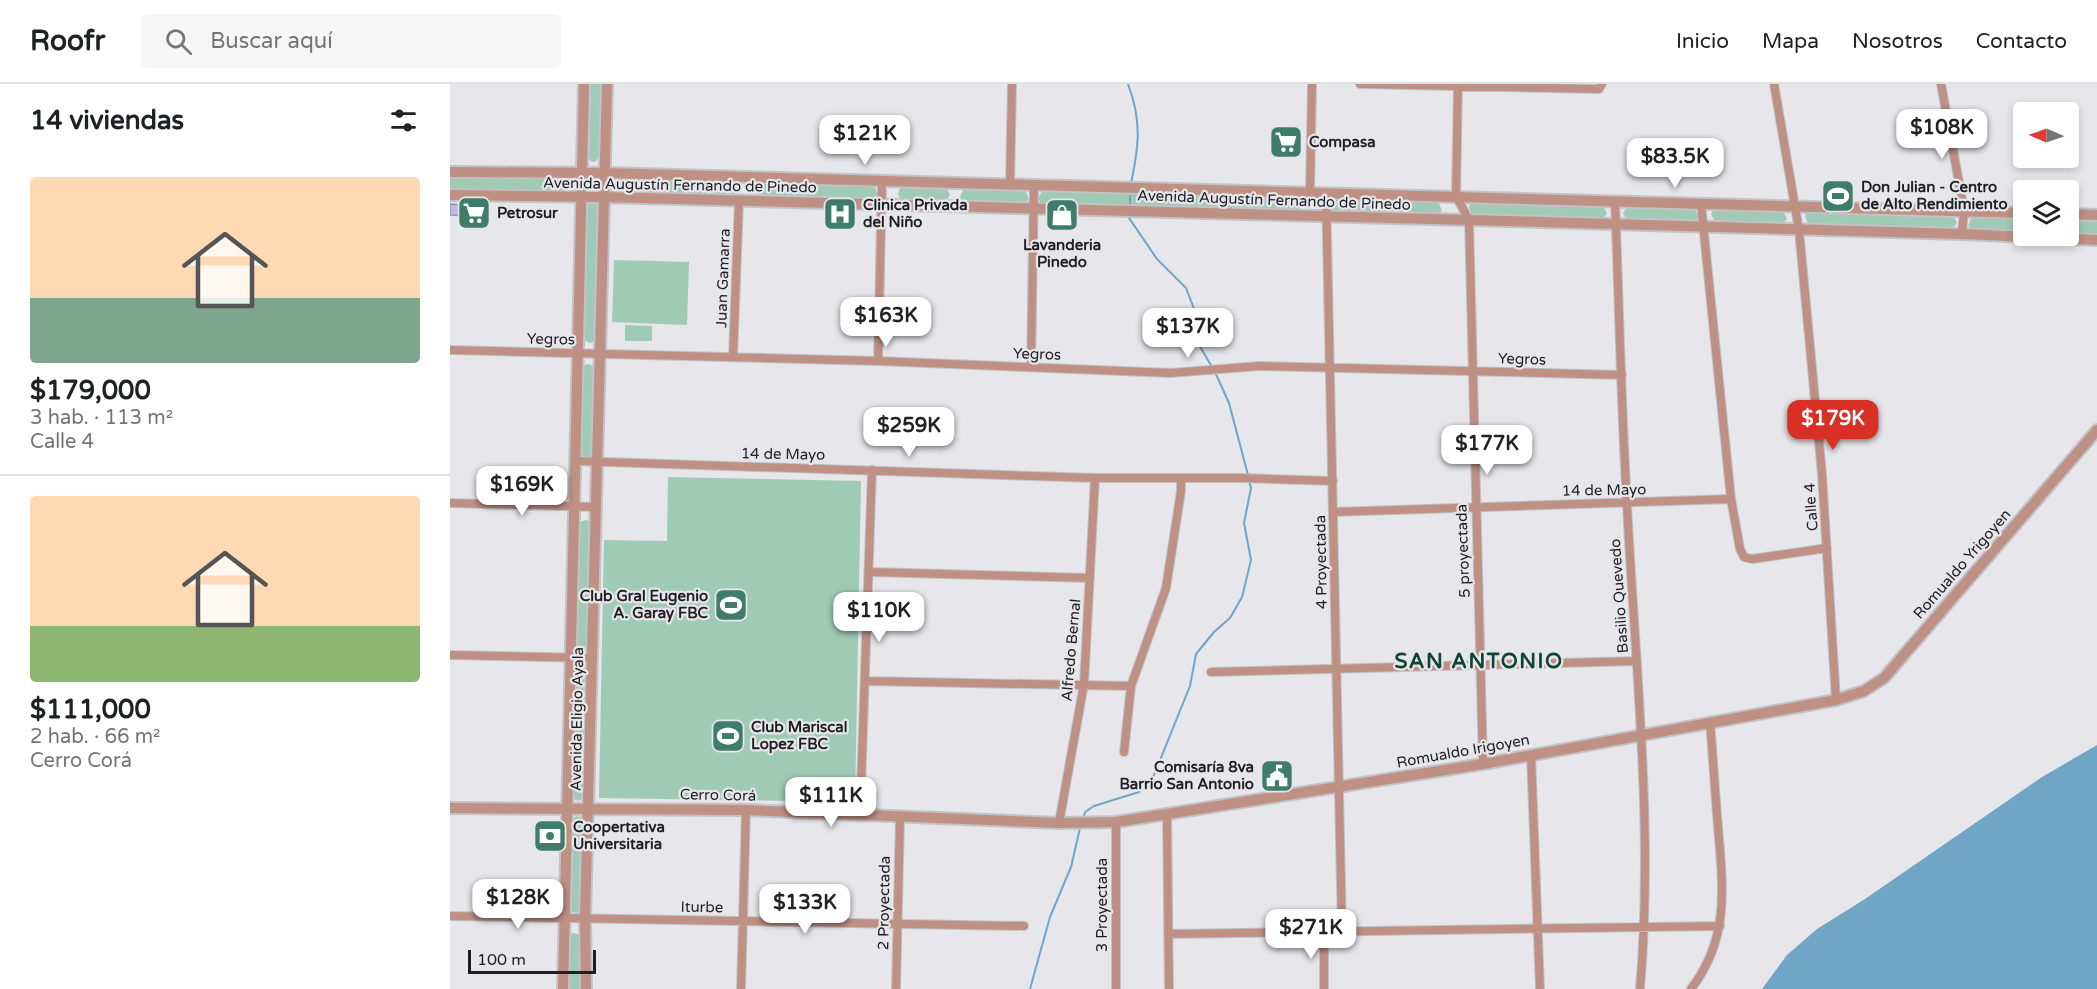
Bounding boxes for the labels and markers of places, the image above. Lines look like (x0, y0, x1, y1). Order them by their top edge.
pin: $108K (1900, 109, 1984, 160)
pin: $121K (823, 115, 907, 166)
supermarket icon: Compasa (1268, 124, 1304, 160)
place label: Compasa (1309, 133, 1376, 152)
pin: $83.5K (1626, 138, 1724, 189)
sports icon: Don Julian - Centro de Alto Rendimiento (1820, 178, 1856, 214)
place label: Don Julian - Centro de Alto Rendimiento (1861, 178, 2008, 213)
supermarket icon: Petrosur (456, 195, 492, 231)
hospital icon: Clinica Privada del Niño (822, 196, 858, 232)
place label: Clinica Privada del Niño (863, 196, 968, 231)
shop icon: Lavanderia Pinedo (1044, 197, 1080, 233)
place label: Petrosur (497, 204, 558, 222)
place label: Lavanderia Pinedo (1023, 236, 1101, 271)
pin: $163K (844, 297, 928, 348)
pin: $137K (1146, 308, 1230, 359)
pin: $179K (1791, 400, 1875, 451)
pin: $259K (867, 407, 951, 458)
pin: $177K (1445, 425, 1529, 476)
pin: $169K (480, 466, 564, 517)
place label: Club Gral Eugenio A. Garay FBC (580, 587, 709, 623)
sports icon: Club Gral Eugenio A. Garay FBC (713, 587, 749, 623)
pin: $110K (837, 592, 921, 643)
sports icon: Club Mariscal Lopez FBC (710, 718, 746, 754)
place label: Club Mariscal Lopez FBC (751, 718, 847, 754)
place label: Comisaría 8va Barrio San Antonio (1119, 758, 1254, 793)
public building icon: Comisaría 8va Barrio San Antonio (1259, 758, 1295, 794)
pin: $111K (789, 777, 873, 828)
bank icon: Coopertativa Universitaria (532, 818, 568, 854)
place label: Coopertativa Universitaria (573, 818, 665, 853)
pin: $128K (476, 879, 560, 930)
pin: $133K (763, 884, 847, 935)
pin: $271K (1269, 909, 1353, 960)

